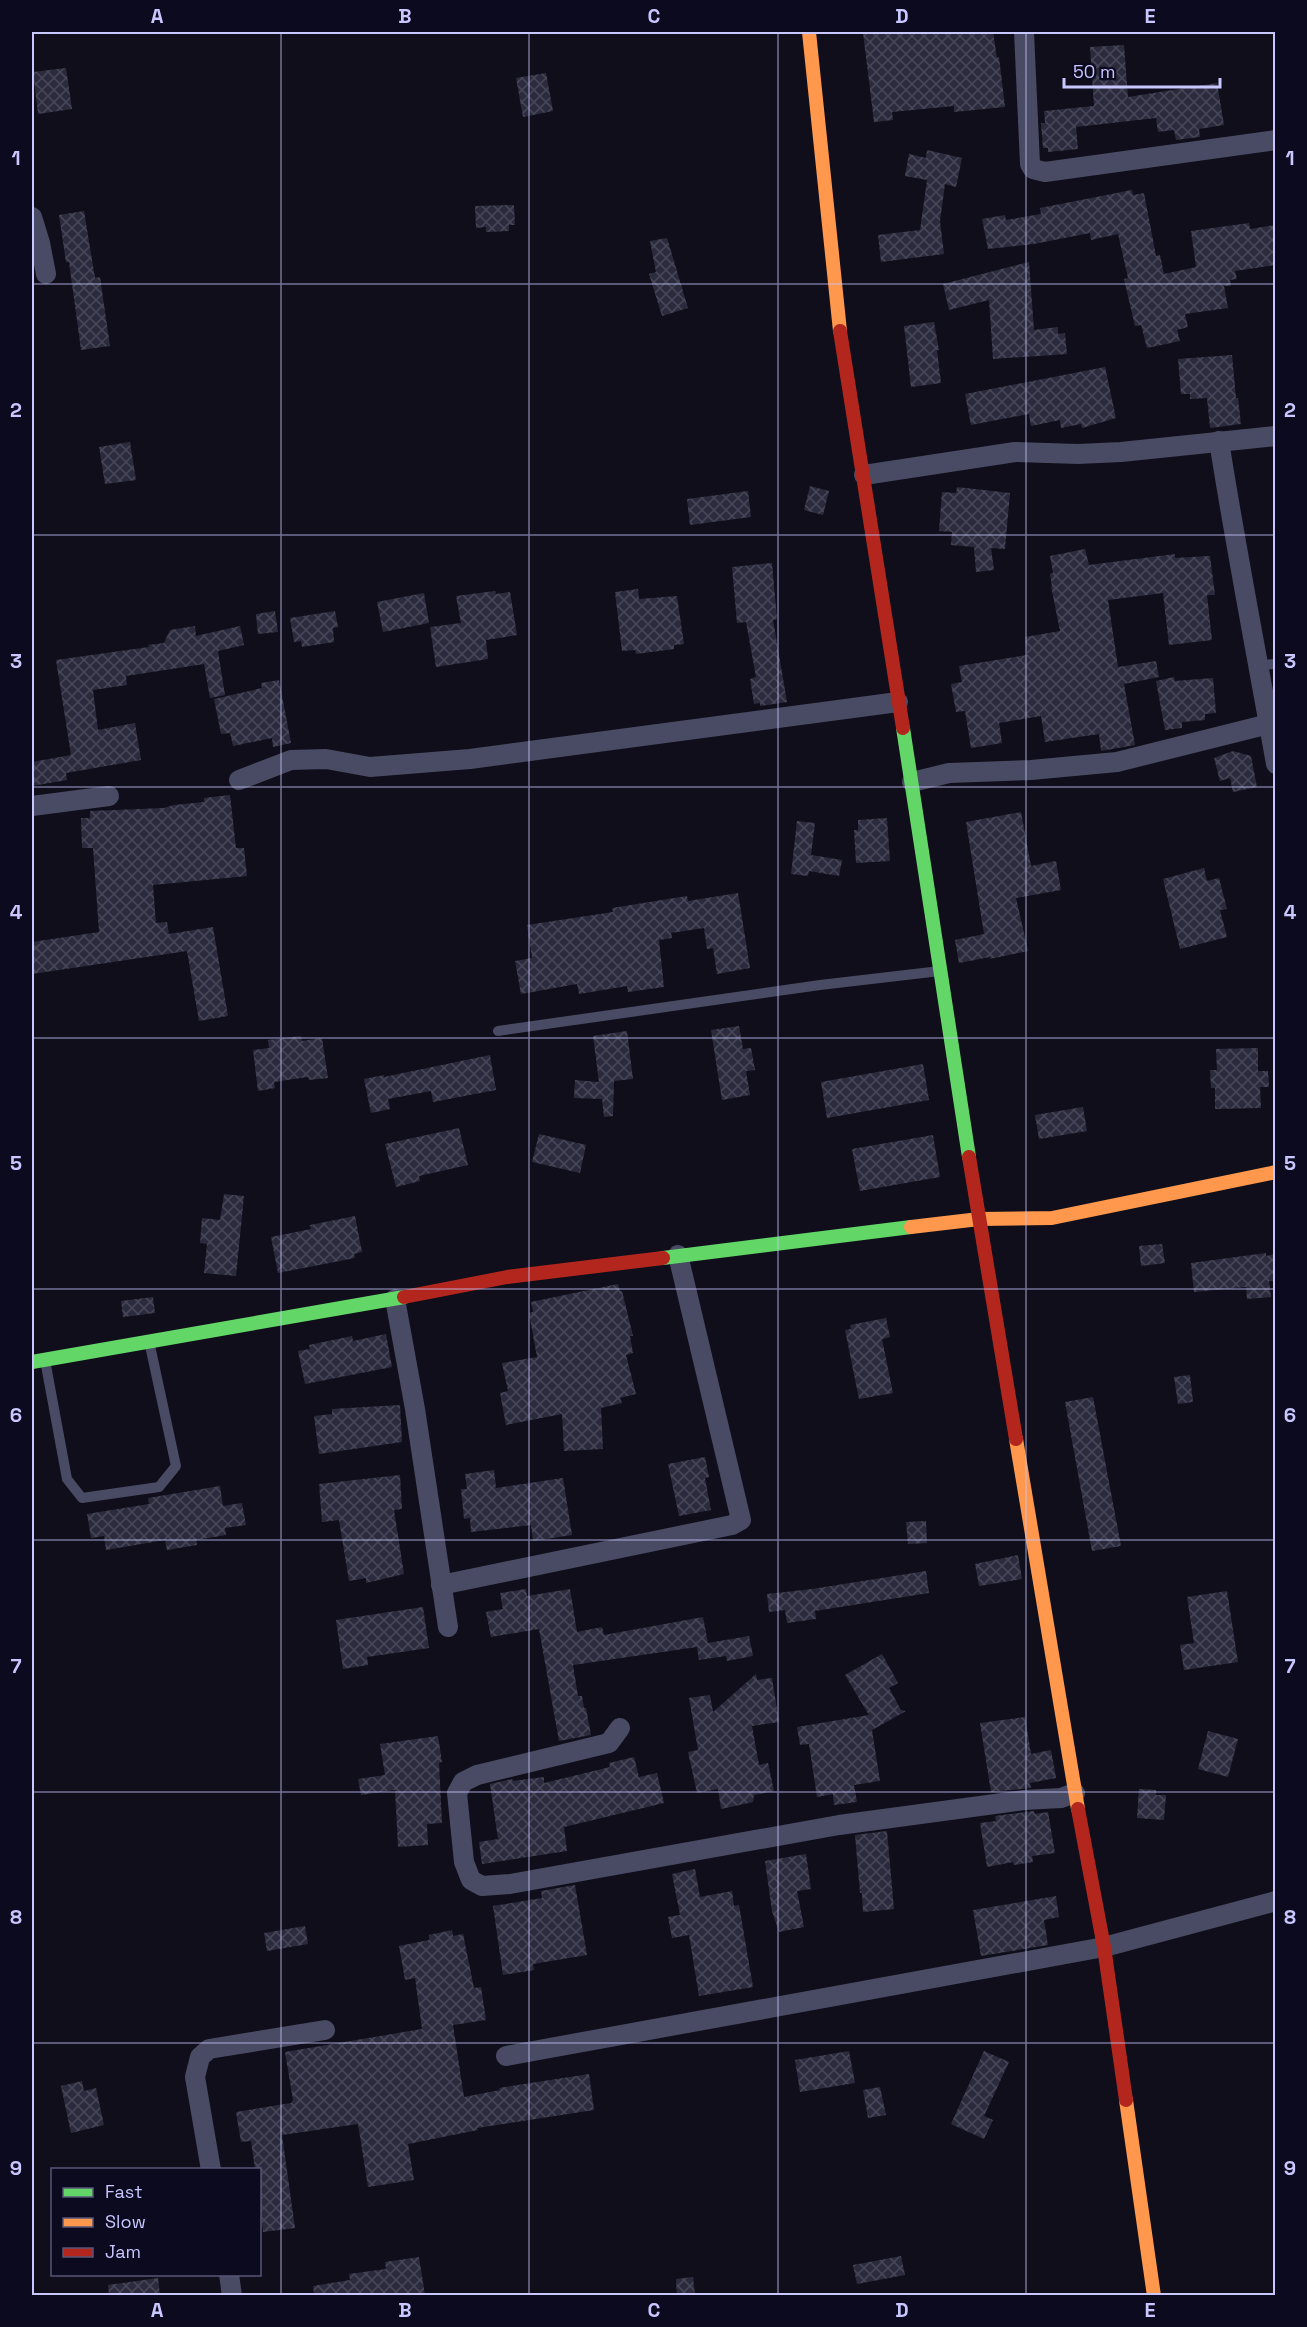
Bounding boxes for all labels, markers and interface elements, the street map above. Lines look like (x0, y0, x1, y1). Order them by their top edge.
text: A (151, 3, 164, 29)
text: B (398, 3, 412, 29)
text: C (648, 3, 661, 29)
text: D (895, 3, 909, 29)
text: E (1144, 3, 1156, 29)
scale bar (1064, 51, 1220, 89)
text: 50 m (1073, 60, 1115, 83)
text: 1 (11, 145, 21, 171)
text: 1 (1285, 145, 1295, 171)
text: 2 (10, 397, 22, 423)
text: 2 (1284, 397, 1296, 423)
text: 3 (10, 648, 22, 674)
text: 3 (1284, 648, 1296, 674)
text: 4 (10, 899, 23, 925)
text: 4 (1284, 899, 1297, 925)
text: 5 (10, 1150, 22, 1176)
text: 5 (1284, 1150, 1296, 1176)
text: 6 (10, 1402, 22, 1428)
text: 6 (1284, 1402, 1296, 1428)
text: 7 (10, 1653, 22, 1679)
text: 7 (1284, 1653, 1296, 1679)
text: 8 (10, 1904, 22, 1930)
text: 8 (1284, 1904, 1296, 1930)
text: 9 (10, 2155, 22, 2181)
text: 9 (1284, 2155, 1296, 2181)
legend (51, 2168, 261, 2276)
text: Fast (105, 2180, 142, 2203)
text: Slow (105, 2210, 146, 2233)
text: Jam (105, 2240, 141, 2263)
text: A (151, 2297, 164, 2323)
text: B (398, 2297, 412, 2323)
text: C (648, 2297, 661, 2323)
text: D (895, 2297, 909, 2323)
text: E (1144, 2297, 1156, 2323)

